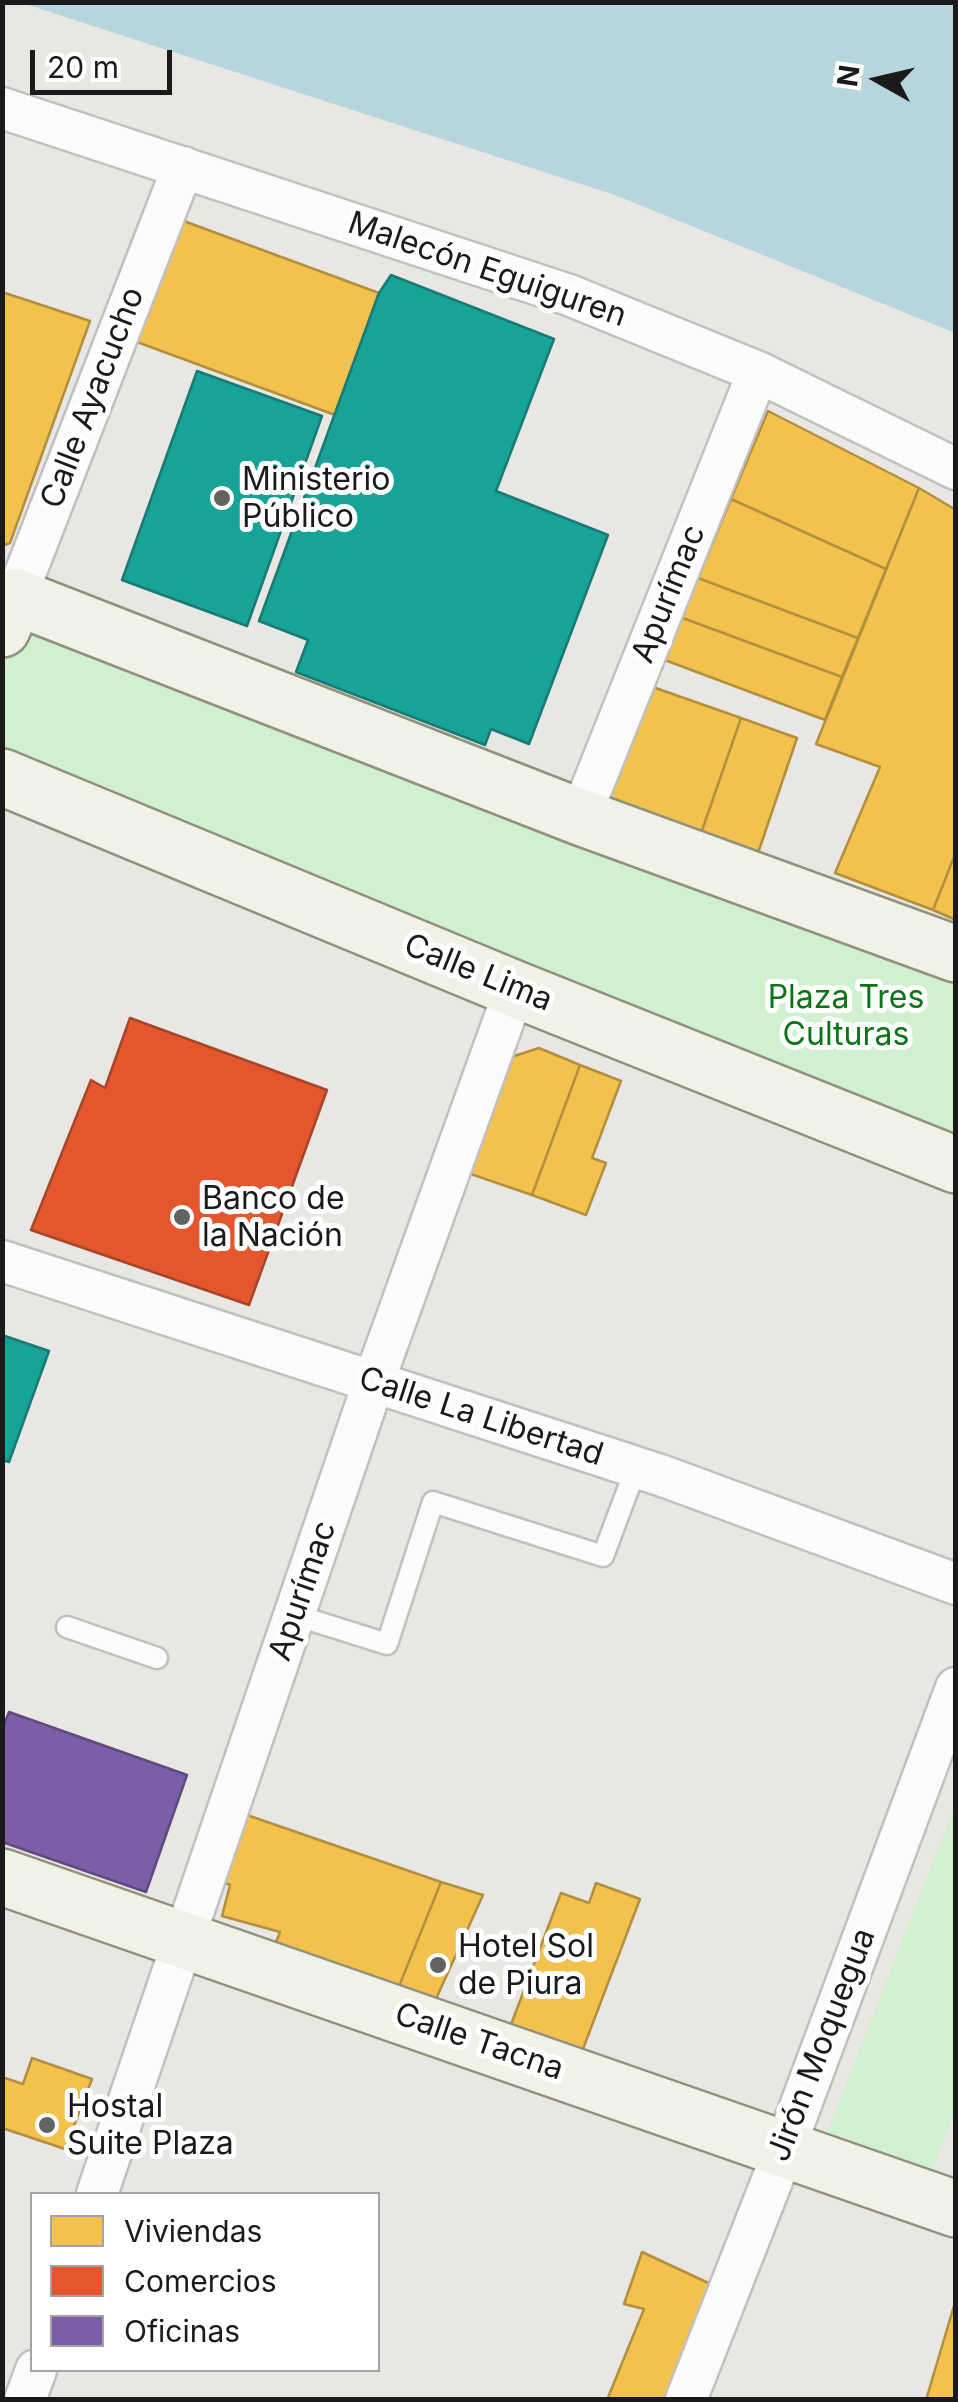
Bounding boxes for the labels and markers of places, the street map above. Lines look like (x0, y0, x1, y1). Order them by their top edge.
place label: Ministerio Público (242, 461, 390, 536)
marker: Ministerio Público (211, 487, 233, 509)
place label: Banco de la Nación (202, 1180, 345, 1255)
marker: Banco de la Nación (171, 1206, 193, 1228)
place label: Hotel Sol de Piura (458, 1928, 594, 2003)
marker: Hotel Sol de Piura (427, 1954, 449, 1976)
place label: Hostal Suite Plaza (67, 2088, 234, 2163)
marker: Hostal Suite Plaza (36, 2114, 58, 2136)

